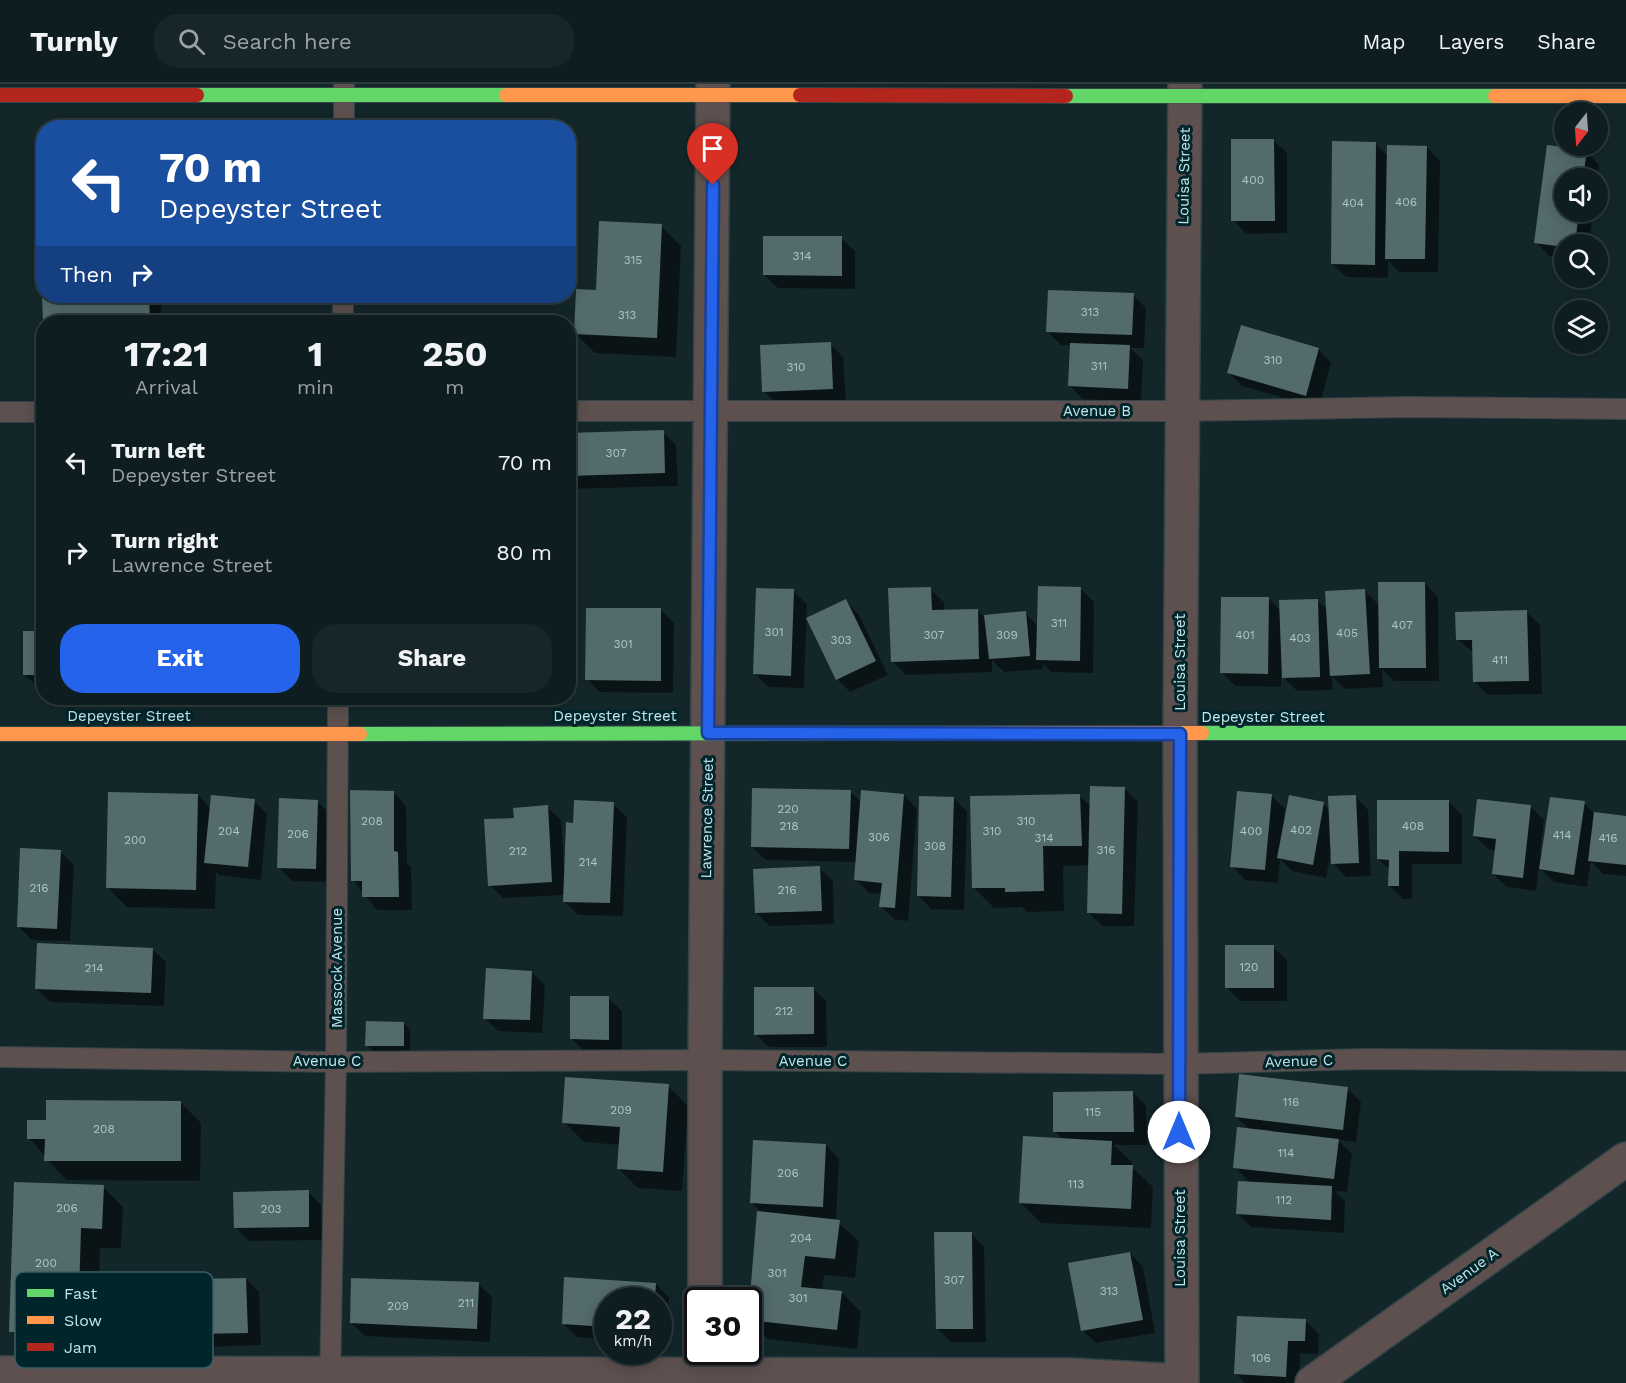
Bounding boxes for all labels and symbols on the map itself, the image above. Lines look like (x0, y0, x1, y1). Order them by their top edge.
north arrow (1554, 102, 1608, 156)
pin (687, 123, 738, 185)
street label: Louisa Street (1174, 126, 1194, 225)
house number: 400 (1242, 173, 1264, 187)
house number: 406 (1395, 195, 1417, 209)
house number: 404 (1342, 196, 1364, 210)
house number: 314 (792, 249, 812, 263)
house number: 315 (624, 253, 642, 267)
house number: 313 (1081, 305, 1099, 319)
house number: 313 (618, 308, 636, 322)
house number: 310 (1263, 353, 1283, 367)
house number: 311 (1091, 359, 1107, 373)
house number: 310 (786, 360, 806, 374)
street label: Avenue B (1063, 402, 1131, 420)
house number: 307 (606, 446, 627, 460)
street label: Louisa Street (1171, 613, 1189, 711)
house number: 311 (1051, 616, 1067, 630)
house number: 407 (1391, 618, 1413, 632)
house number: 301 (764, 625, 784, 639)
house number: 405 (1336, 626, 1358, 640)
house number: 307 (924, 628, 945, 642)
house number: 309 (996, 628, 1018, 642)
house number: 401 (1235, 628, 1255, 642)
house number: 403 (1289, 631, 1311, 645)
house number: 303 (830, 633, 852, 647)
house number: 301 (613, 637, 633, 651)
house number: 411 (1492, 653, 1508, 667)
street label: Depeyster Street (67, 707, 192, 725)
street label: Depeyster Street (553, 707, 678, 725)
street label: Depeyster Street (1201, 708, 1326, 726)
street label: Lawrence Street (697, 757, 717, 879)
house number: 220 (777, 802, 799, 816)
house number: 208 (361, 814, 383, 828)
house number: 310 (1016, 814, 1036, 828)
house number: 218 (779, 819, 799, 833)
house number: 408 (1402, 819, 1424, 833)
house number: 402 (1290, 823, 1312, 837)
house number: 204 (218, 824, 240, 838)
house number: 310 (982, 824, 1002, 838)
house number: 400 (1240, 824, 1262, 838)
house number: 206 (287, 827, 309, 841)
house number: 414 (1552, 828, 1572, 842)
house number: 306 (868, 830, 890, 844)
house number: 314 (1034, 831, 1054, 845)
house number: 416 (1598, 831, 1618, 845)
house number: 200 (124, 833, 146, 847)
house number: 308 (924, 839, 946, 853)
house number: 316 (1097, 843, 1115, 857)
house number: 212 (509, 844, 527, 858)
house number: 214 (578, 855, 598, 869)
house number: 216 (30, 881, 48, 895)
house number: 216 (778, 883, 796, 897)
street label: Massock Avenue (328, 908, 346, 1028)
house number: 120 (1239, 960, 1259, 974)
house number: 214 (84, 961, 104, 975)
house number: 212 (775, 1004, 793, 1018)
street label: Avenue C (1264, 1051, 1334, 1071)
street label: Avenue C (293, 1052, 361, 1070)
street label: Avenue C (779, 1052, 847, 1070)
house number: 116 (1283, 1095, 1299, 1109)
position arrow (1147, 1100, 1211, 1164)
house number: 209 (610, 1103, 632, 1117)
house number: 115 (1085, 1105, 1101, 1119)
house number: 208 (93, 1122, 115, 1136)
house number: 114 (1278, 1146, 1294, 1160)
house number: 206 (777, 1166, 799, 1180)
house number: 113 (1068, 1177, 1084, 1191)
street label: Louisa Street (1171, 1189, 1189, 1287)
house number: 112 (1276, 1193, 1292, 1207)
house number: 206 (56, 1201, 78, 1215)
house number: 203 (260, 1202, 282, 1216)
house number: 204 (790, 1231, 812, 1245)
street label: Avenue A (1436, 1244, 1502, 1298)
house number: 200 (35, 1256, 57, 1270)
house number: 301 (767, 1266, 787, 1280)
legend (15, 1272, 213, 1368)
house number: 307 (944, 1273, 965, 1287)
text: Fast (64, 1284, 97, 1303)
house number: 313 (1100, 1284, 1118, 1298)
speed limit sign: 30 (684, 1287, 762, 1365)
house number: 301 (788, 1291, 808, 1305)
house number: 211 (458, 1296, 474, 1310)
house number: 209 (387, 1299, 409, 1313)
text: Slow (64, 1311, 102, 1330)
text: Jam (64, 1338, 97, 1357)
house number: 106 (1251, 1351, 1271, 1365)

